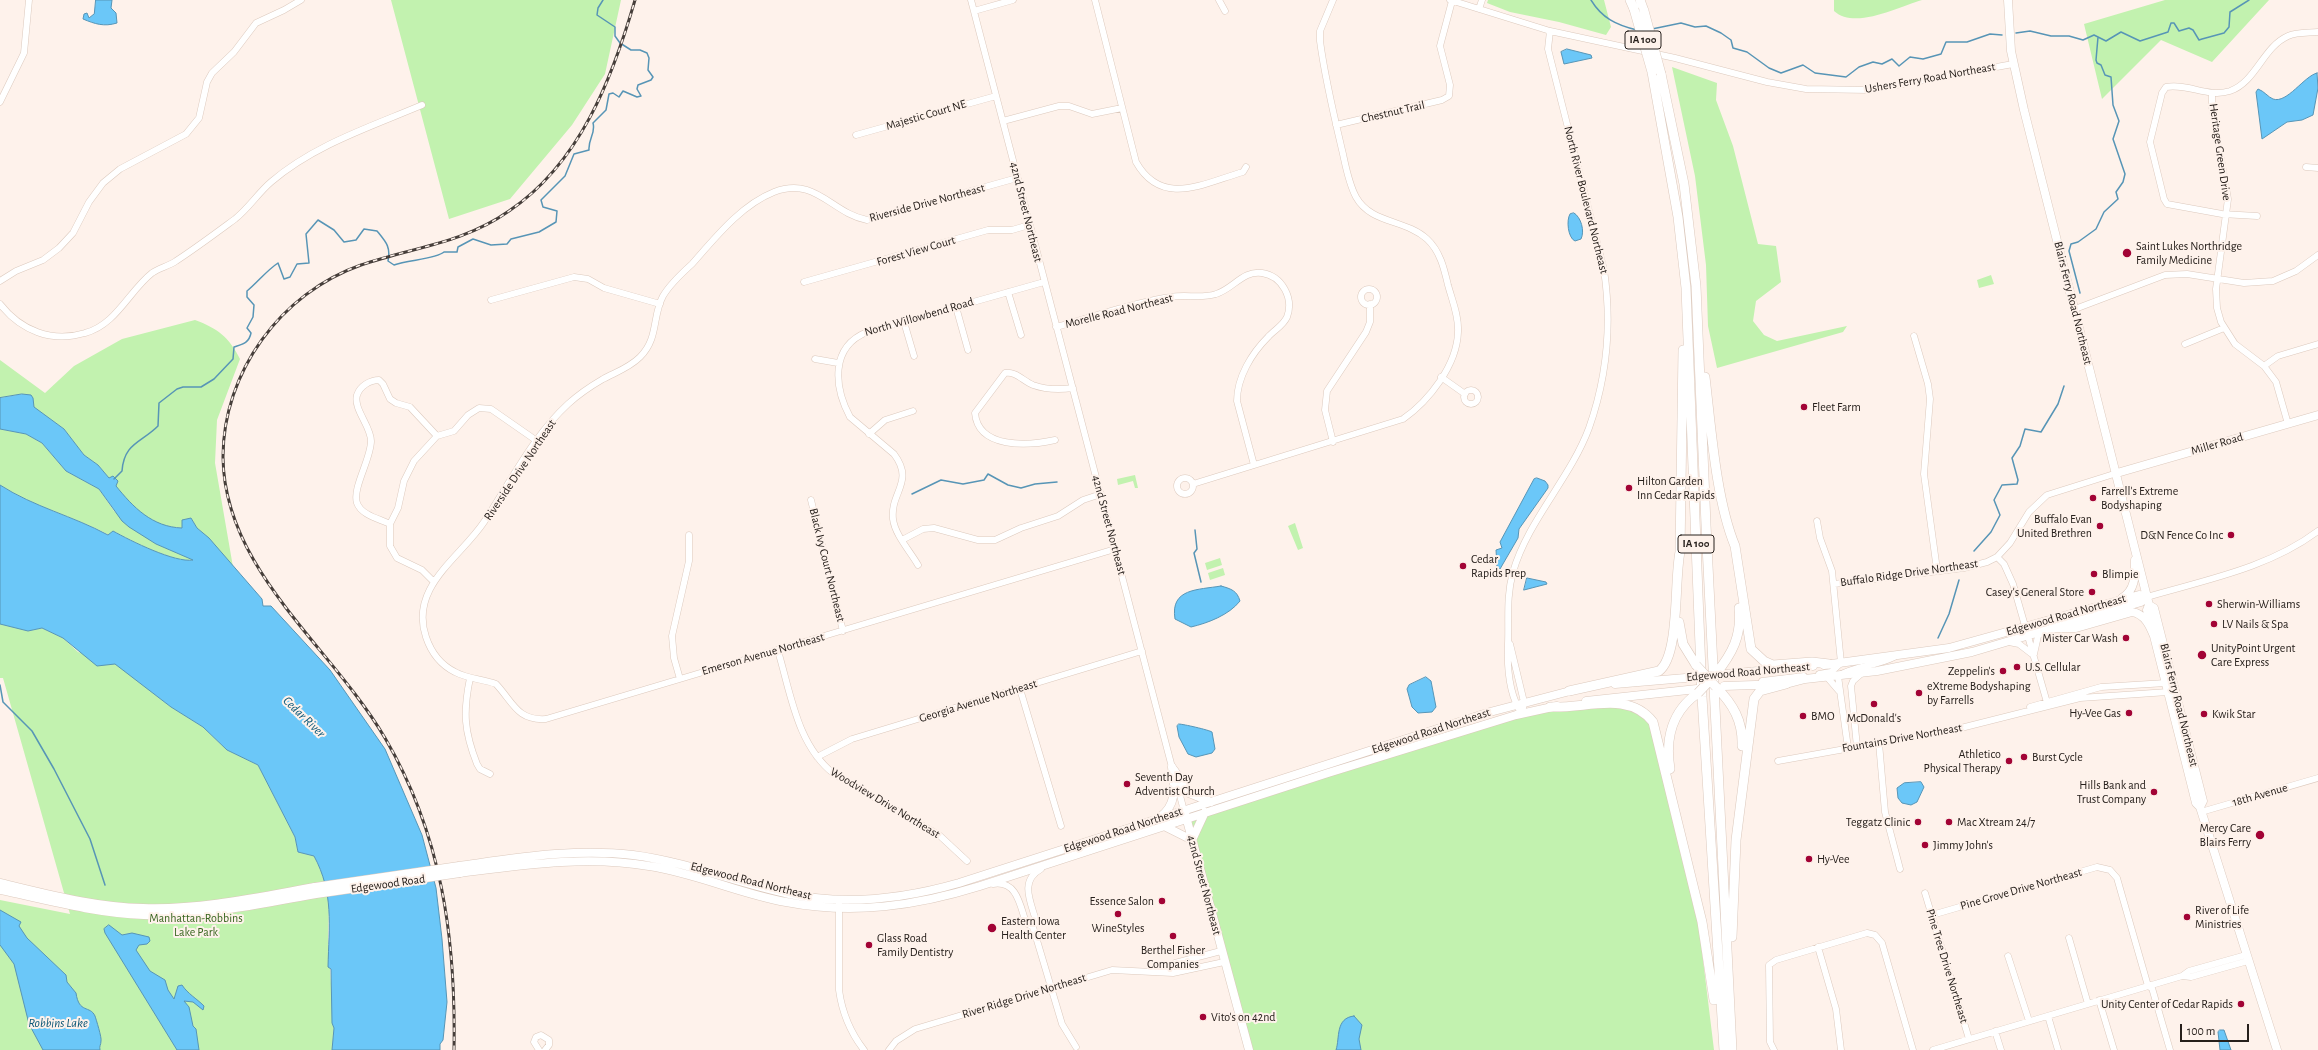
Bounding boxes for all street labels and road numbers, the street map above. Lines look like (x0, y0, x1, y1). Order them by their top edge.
road number: IA 100 (1625, 31, 1661, 49)
street label: Ushers Ferry Road Northeast (1864, 59, 1996, 97)
street label: Majestic Court NE (884, 97, 968, 133)
street label: Chestnut Trail (1360, 98, 1426, 126)
street label: Heritage Green Drive (2206, 102, 2234, 202)
street label: North River Boulevard Northeast (1561, 125, 1611, 275)
street label: 42nd Street Northeast (1007, 160, 1045, 264)
street label: Riverside Drive Northeast (868, 181, 986, 225)
street label: Forest View Court (875, 233, 957, 269)
street label: Blairs Ferry Road Northeast (2051, 240, 2095, 366)
street label: Morelle Road Northeast (1064, 291, 1174, 331)
street label: North Willowbend Road (863, 295, 975, 339)
street label: Riverside Drive Northeast (481, 417, 559, 523)
street label: Miller Road (2189, 430, 2245, 458)
street label: 42nd Street Northeast (1089, 473, 1129, 577)
street label: Black Ivy Court Northeast (806, 507, 848, 623)
road number: IA 100 (1678, 535, 1714, 553)
street label: Buffalo Ridge Drive Northeast (1839, 556, 1979, 590)
street label: Edgewood Road Northeast (2004, 591, 2128, 639)
street label: Emerson Avenue Northeast (700, 630, 826, 678)
street label: Blairs Ferry Road Northeast (2157, 642, 2201, 768)
street label: Edgewood Road Northeast (1686, 659, 1810, 685)
street label: Georgia Avenue Northeast (917, 676, 1039, 726)
street label: Edgewood Road Northeast (1370, 705, 1492, 757)
street label: Fountains Drive Northeast (1841, 720, 1963, 756)
street label: Woodview Drive Northeast (827, 764, 943, 842)
street label: 18th Avenue (2231, 780, 2289, 810)
street label: Edgewood Road Northeast (1062, 804, 1184, 856)
street label: 42nd Street Northeast (1184, 833, 1224, 937)
street label: Edgewood Road Northeast (689, 859, 813, 903)
street label: Pine Grove Drive Northeast (1959, 865, 2083, 913)
street label: Edgewood Road (350, 872, 426, 896)
street label: Pine Tree Drive Northeast (1923, 907, 1971, 1025)
street label: River Ridge Drive Northeast (960, 970, 1088, 1022)

